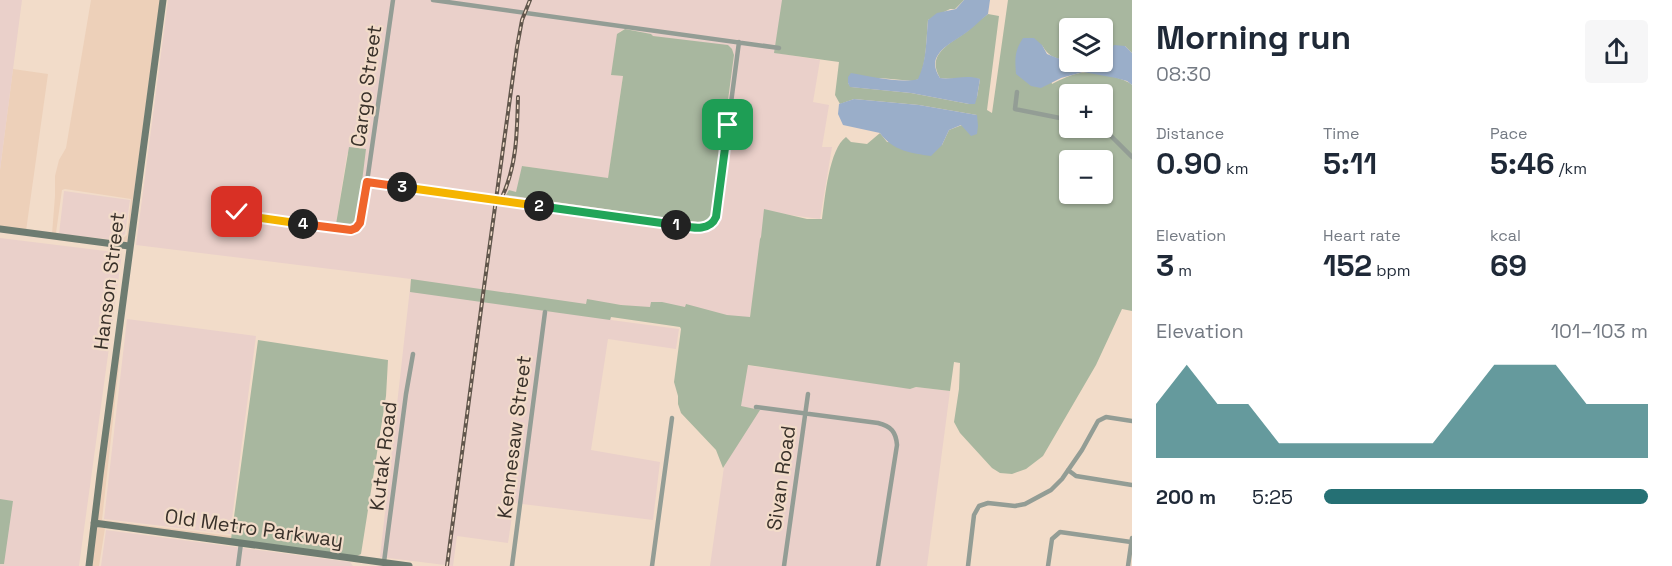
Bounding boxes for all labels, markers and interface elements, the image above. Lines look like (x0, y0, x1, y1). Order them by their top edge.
text: Morning run (1156, 17, 1351, 59)
map controls (1059, 18, 1113, 204)
button: layers (1059, 18, 1113, 72)
button: share (1585, 20, 1648, 83)
street label: Cargo Street (345, 23, 387, 149)
text: 08:30 (1156, 61, 1211, 87)
button: + (1059, 84, 1113, 138)
pin (702, 99, 753, 150)
icon: arrive (711, 108, 744, 141)
text: Distance (1156, 123, 1224, 144)
text: Time (1323, 123, 1359, 144)
text: Pace (1490, 123, 1527, 144)
text: 0.90 (1156, 144, 1222, 183)
text: 5:11 (1323, 144, 1377, 183)
text: 5:46 (1490, 144, 1555, 183)
button: − (1059, 150, 1113, 204)
text: km (1222, 158, 1248, 179)
text: /km (1555, 158, 1587, 179)
pin: 3 (387, 172, 417, 202)
text: 3 (397, 176, 407, 197)
pin (211, 186, 262, 237)
pin: 2 (524, 191, 554, 221)
icon: check (220, 195, 253, 228)
text: 2 (534, 195, 544, 216)
pin: 4 (288, 209, 318, 239)
pin: 1 (661, 210, 691, 240)
street label: Hanson Street (88, 211, 130, 351)
text: 4 (298, 213, 308, 234)
text: 1 (672, 214, 680, 235)
text: Elevation (1156, 225, 1226, 246)
text: Heart rate (1323, 225, 1401, 246)
text: kcal (1490, 225, 1521, 246)
text: 3 (1156, 246, 1174, 285)
text: 152 (1323, 246, 1372, 285)
text: 69 (1490, 246, 1527, 285)
text: m (1174, 260, 1192, 281)
text: bpm (1372, 260, 1411, 281)
text: Elevation (1156, 318, 1244, 344)
text: 101–103 m (1551, 318, 1648, 344)
street label: Kennesaw Street (491, 354, 537, 520)
street label: Kutak Road (363, 400, 403, 512)
street label: Sivan Road (761, 424, 801, 532)
text: 200 m (1156, 484, 1216, 510)
text: 5:25 (1252, 484, 1293, 510)
street label: Old Metro Parkway (163, 503, 345, 553)

